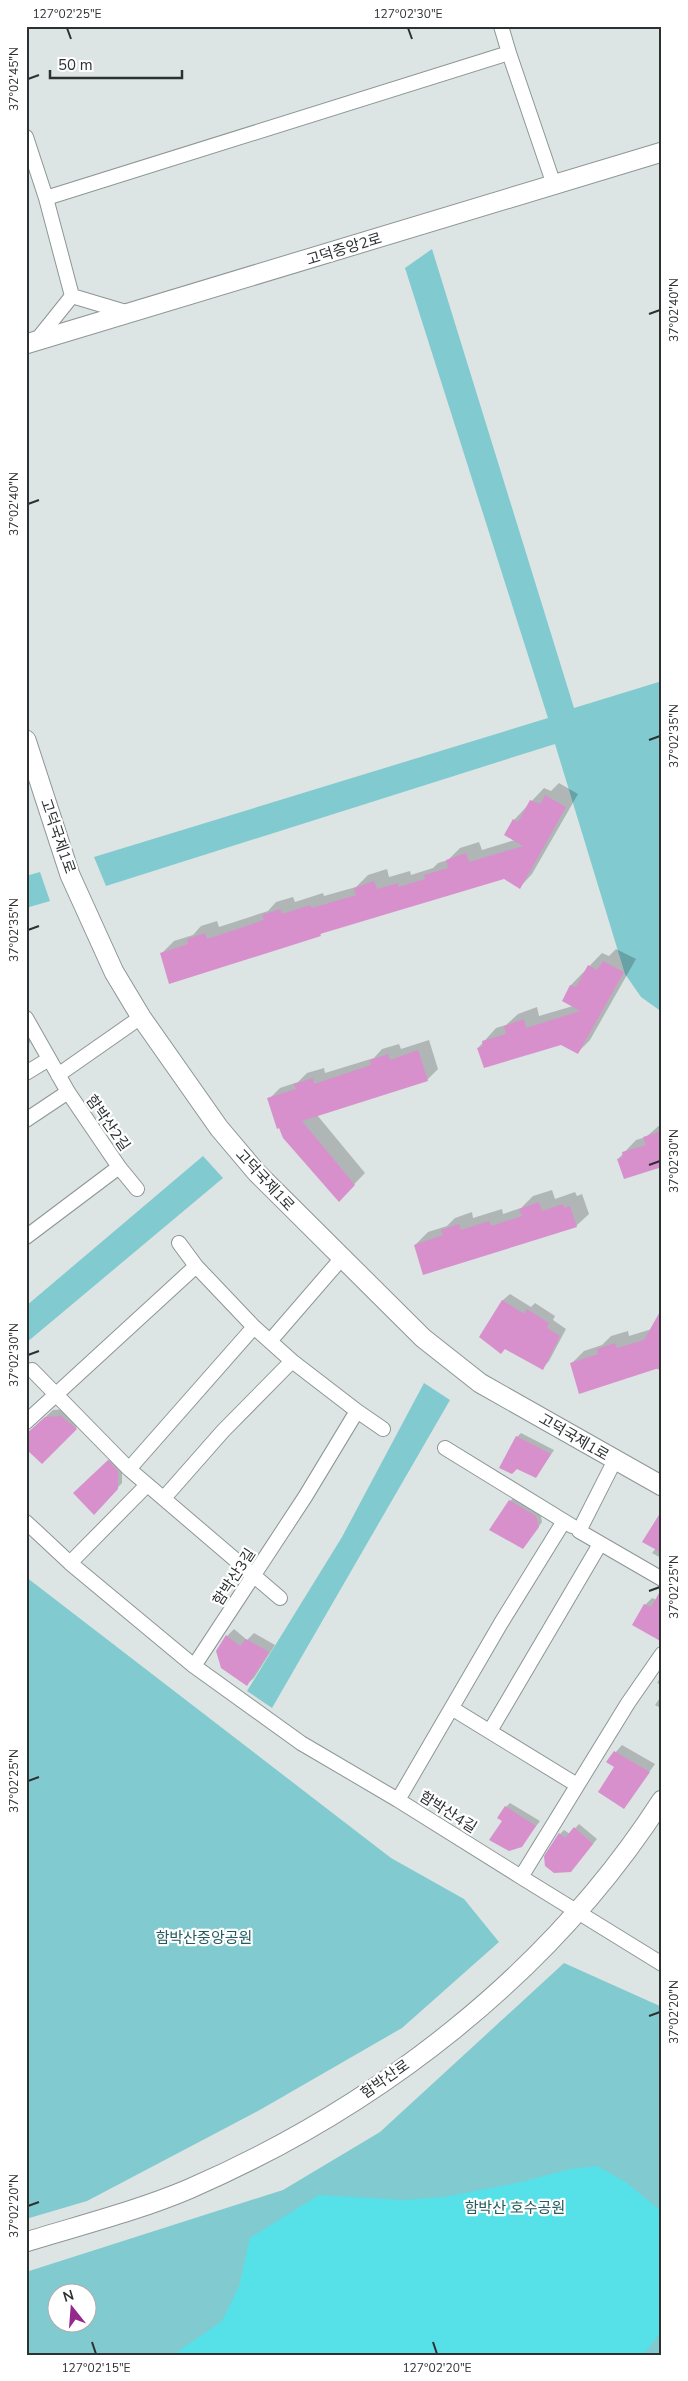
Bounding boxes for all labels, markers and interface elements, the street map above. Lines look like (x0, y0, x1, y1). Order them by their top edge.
text: 127°02'25"E (32, 6, 102, 22)
text: 127°02'30"E (373, 6, 443, 22)
text: 37°02'45"N (6, 47, 22, 111)
scale bar (50, 48, 182, 80)
text: 50 m (58, 55, 93, 75)
street label: 고덕중앙2로 (304, 228, 384, 270)
text: 37°02'40"N (666, 278, 682, 342)
text: 37°02'40"N (6, 472, 22, 536)
text: 37°02'35"N (666, 704, 682, 768)
street label: 고덕국제1로 (36, 796, 80, 876)
text: 37°02'35"N (6, 898, 22, 962)
street label: 함박산2길 (81, 1091, 135, 1155)
text: 37°02'30"N (666, 1129, 682, 1193)
street label: 고덕국제1로 (231, 1145, 299, 1215)
text: 37°02'30"N (6, 1323, 22, 1387)
street label: 고덕국제1로 (535, 1409, 613, 1465)
street label: 함박산3길 (208, 1545, 260, 1609)
text: 37°02'25"N (666, 1555, 682, 1619)
text: 37°02'25"N (6, 1749, 22, 1813)
street label: 함박산4길 (415, 1787, 481, 1837)
park label: 함박산중앙공원 (156, 1928, 252, 1948)
text: 37°02'20"N (666, 1980, 682, 2044)
street label: 함박산로 (357, 2055, 413, 2103)
text: 37°02'20"N (6, 2174, 22, 2238)
park label: 함박산 호수공원 (465, 2198, 565, 2218)
north arrow (48, 2284, 98, 2334)
text: N (61, 2285, 76, 2307)
text: 127°02'15"E (61, 2360, 131, 2376)
text: 127°02'20"E (402, 2360, 472, 2376)

